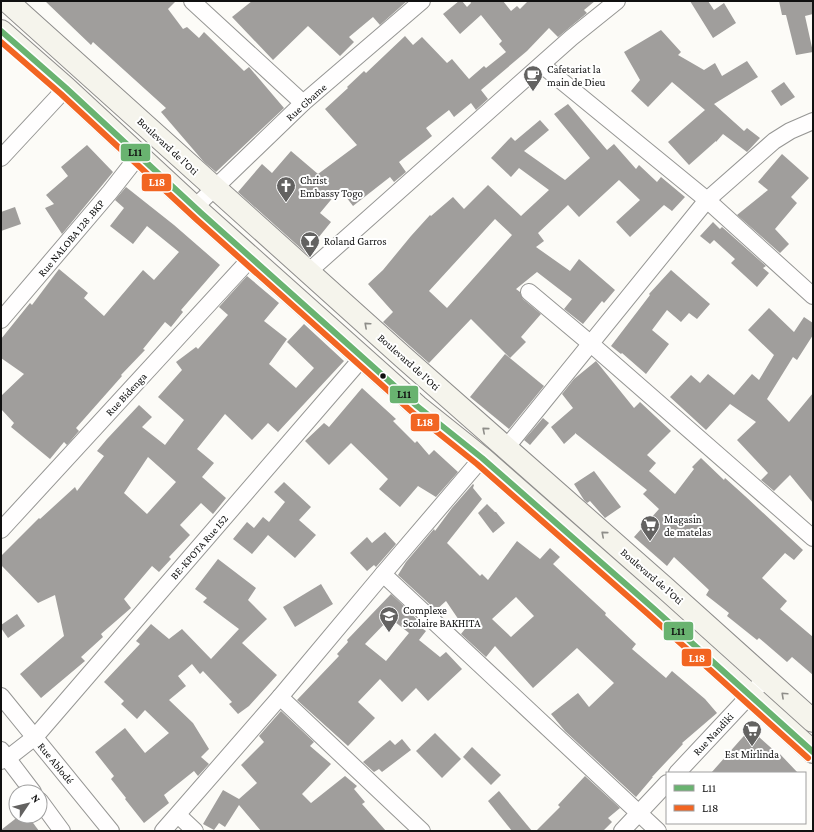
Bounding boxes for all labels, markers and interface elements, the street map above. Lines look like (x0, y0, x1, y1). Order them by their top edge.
place label: Cafetariat la main de Dieu (547, 63, 606, 88)
cafe icon: Cafetariat la main de Dieu (522, 64, 544, 92)
street label: Rue Gbame (283, 81, 329, 123)
street label: Boulevard de l'Oti (135, 115, 201, 177)
line badge: L11 (120, 143, 151, 162)
text: L11 (128, 146, 142, 158)
line badge: L18 (141, 173, 172, 192)
place label: Christ Embassy Togo (300, 174, 364, 200)
church icon: Christ Embassy Togo (275, 175, 297, 203)
text: L18 (149, 176, 165, 188)
street label: Rue NALOBA 128 .BKP (35, 197, 107, 279)
bar icon: Roland Garros (299, 230, 321, 258)
place label: Roland Garros (324, 235, 387, 247)
one-way arrow (364, 322, 372, 330)
street label: Boulevard de l'Oti (376, 331, 442, 393)
street label: Rue Bidenga (103, 370, 150, 419)
unlabelled marker (378, 371, 388, 381)
line badge: L11 (389, 385, 419, 404)
text: L11 (397, 388, 411, 400)
line badge: L18 (410, 413, 440, 432)
text: L18 (417, 416, 433, 428)
one-way arrow (482, 427, 490, 434)
street label: BE-KPOTA Rue 152 (168, 512, 230, 582)
place label: Magasin de matelas (664, 513, 711, 538)
supermarket icon: Magasin de matelas (639, 514, 661, 542)
one-way arrow (601, 531, 608, 538)
street label: Boulevard de l'Oti (618, 546, 686, 606)
place label: Complexe Scolaire BAKHITA (403, 604, 481, 629)
school or university icon: Complexe Scolaire BAKHITA (378, 605, 400, 633)
line badge: L11 (663, 621, 694, 641)
text: L11 (671, 625, 685, 637)
line badge: L18 (681, 648, 712, 667)
text: L18 (689, 652, 705, 664)
one-way arrow (782, 693, 789, 700)
street label: Rue Nandiki (690, 710, 736, 758)
supermarket icon: Est Mirlinda (741, 719, 763, 747)
street label: Rue Ablodé (36, 740, 76, 786)
place label: Est Mirlinda (725, 748, 779, 760)
legend (666, 772, 806, 824)
text: L11 (702, 781, 716, 795)
north arrow (8, 784, 48, 824)
text: N (29, 792, 44, 805)
text: L18 (702, 801, 718, 815)

